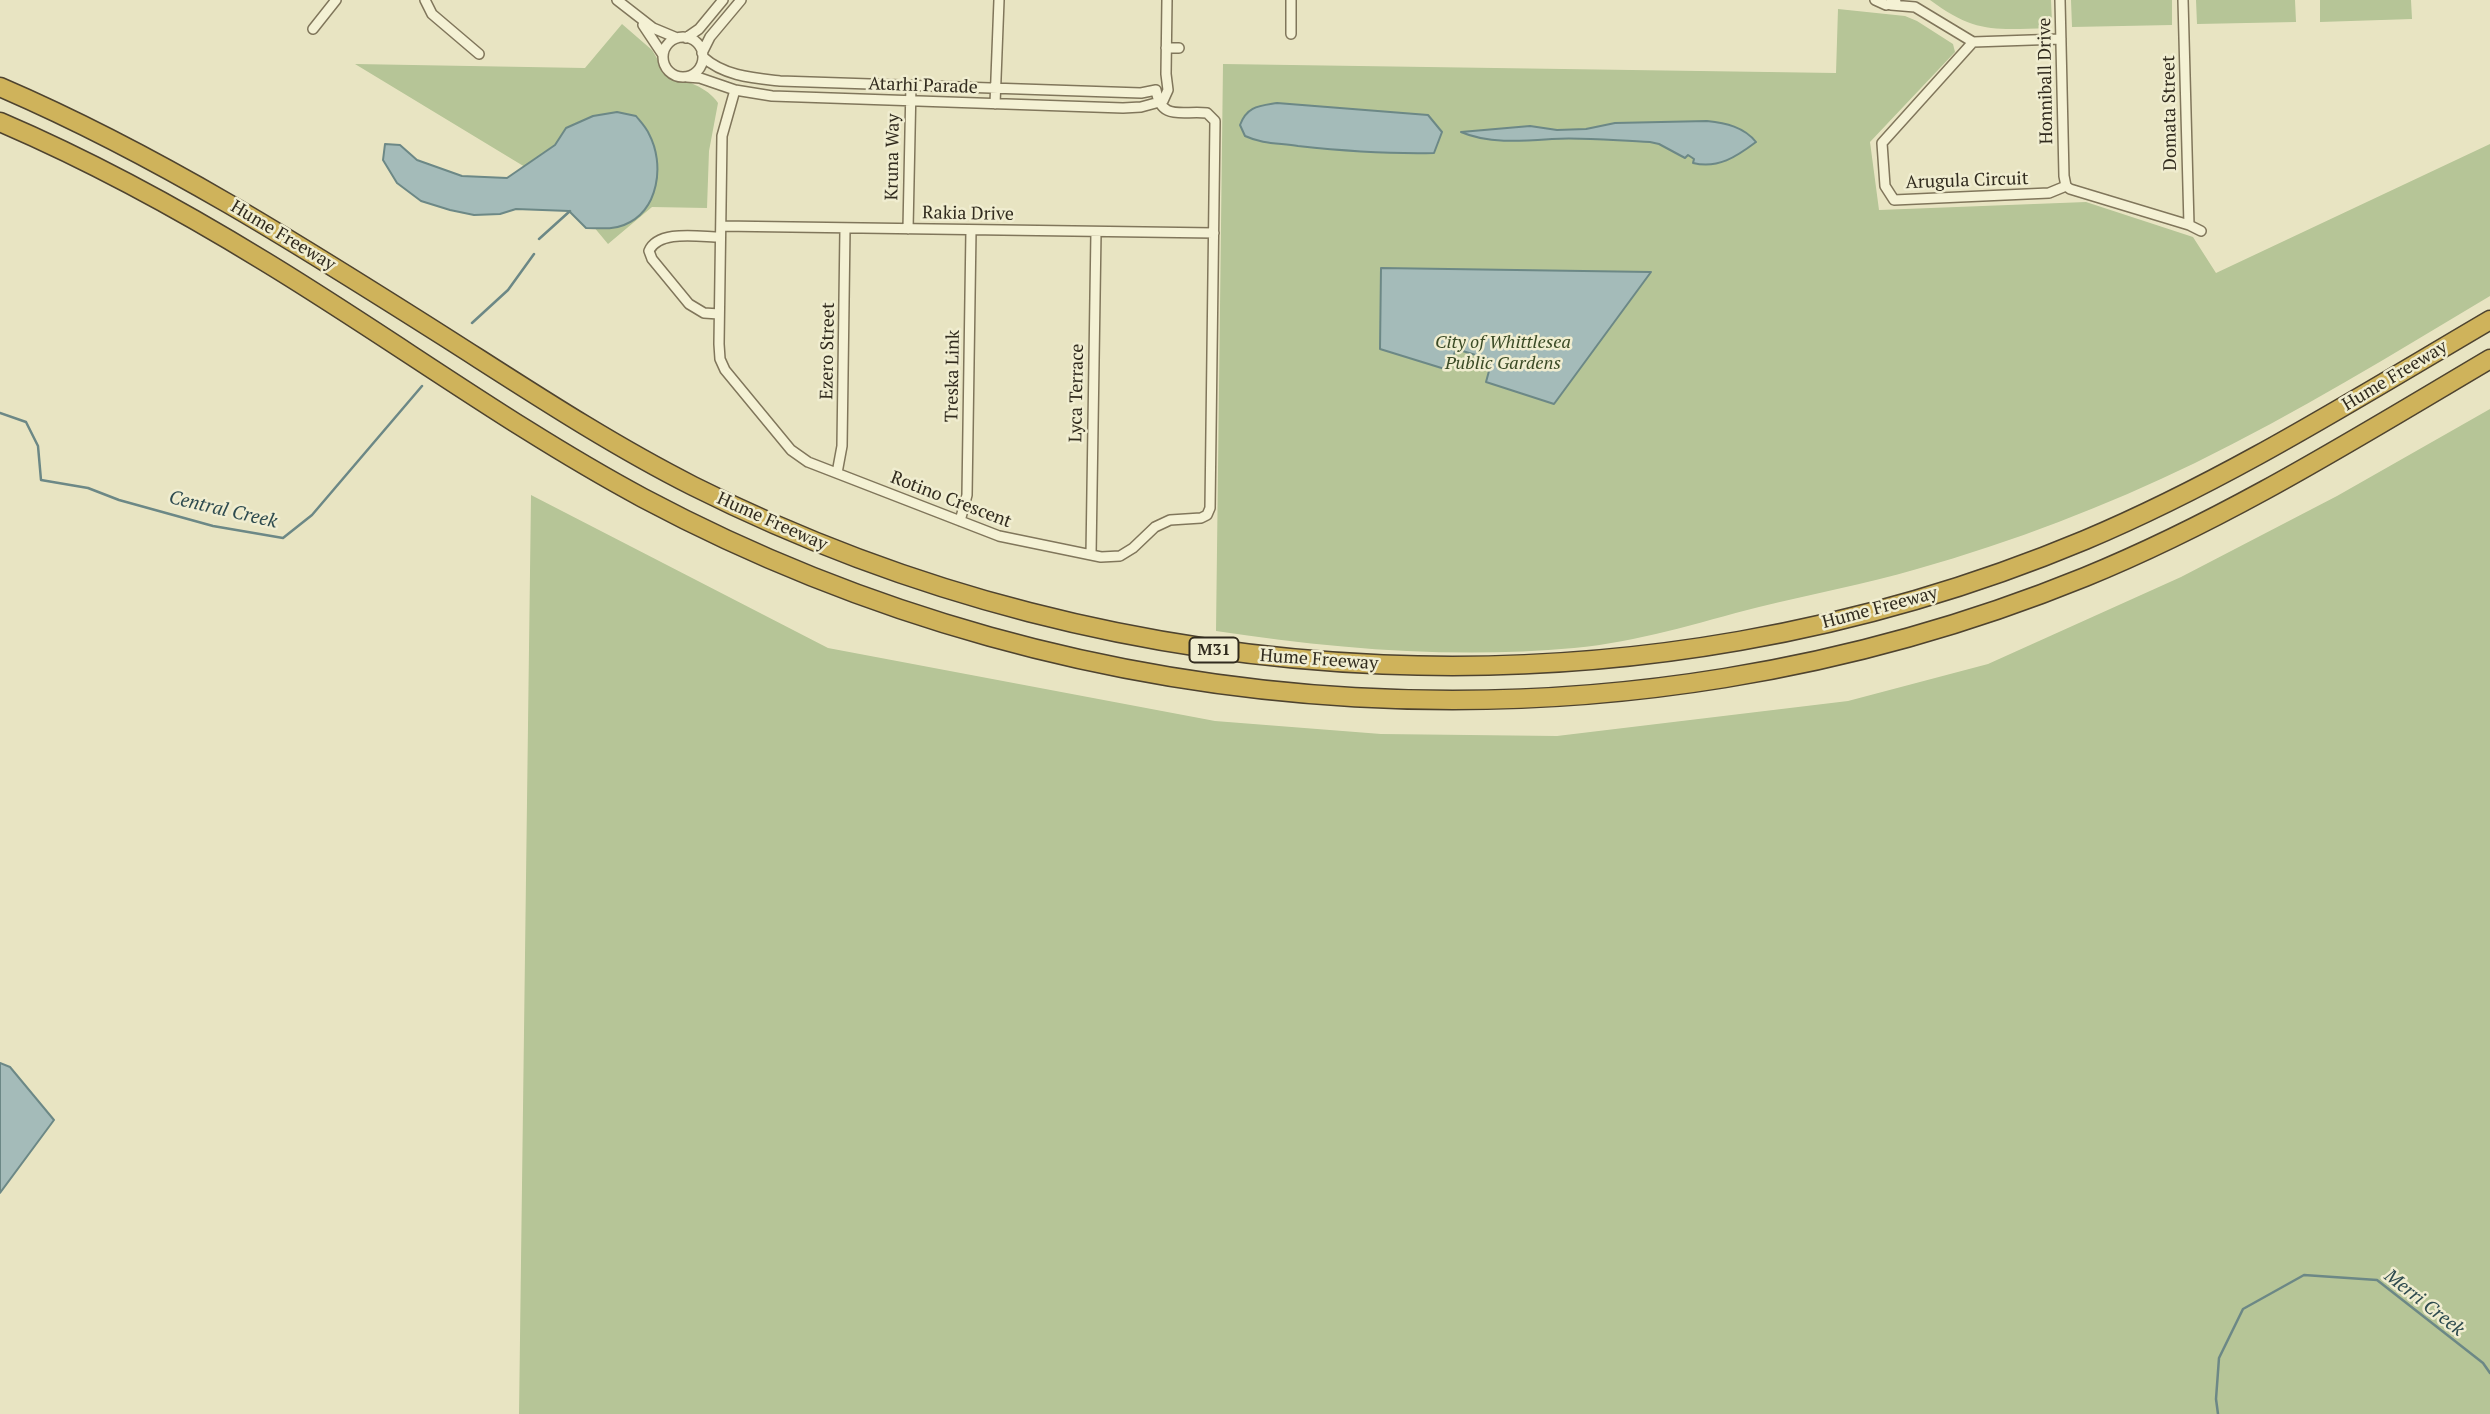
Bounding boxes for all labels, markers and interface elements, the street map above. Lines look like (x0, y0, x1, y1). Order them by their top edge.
street label: Honniball Drive (2034, 17, 2058, 145)
street label: Domata Street (2158, 55, 2182, 171)
street label: Atarhi Parade (868, 73, 978, 99)
street label: Kruna Way (881, 113, 905, 201)
street label: Arugula Circuit (1905, 168, 2029, 194)
street label: Hume Freeway (227, 196, 339, 276)
street label: Rakia Drive (922, 202, 1014, 226)
street label: Ezero Street (816, 302, 840, 400)
street label: Treska Link (941, 330, 965, 422)
park label: City of Whittlesea Public Gardens (1435, 332, 1571, 374)
street label: Hume Freeway (2339, 336, 2451, 416)
street label: Lyca Terrace (1065, 343, 1089, 443)
street label: Rotino Crescent (887, 467, 1015, 533)
water label: Central Creek (167, 486, 279, 534)
street label: Hume Freeway (713, 488, 831, 556)
street label: Hume Freeway (1820, 582, 1940, 634)
road number: M31 (1190, 638, 1238, 663)
street label: Hume Freeway (1259, 645, 1379, 675)
water label: Merri Creek (2379, 1265, 2469, 1341)

